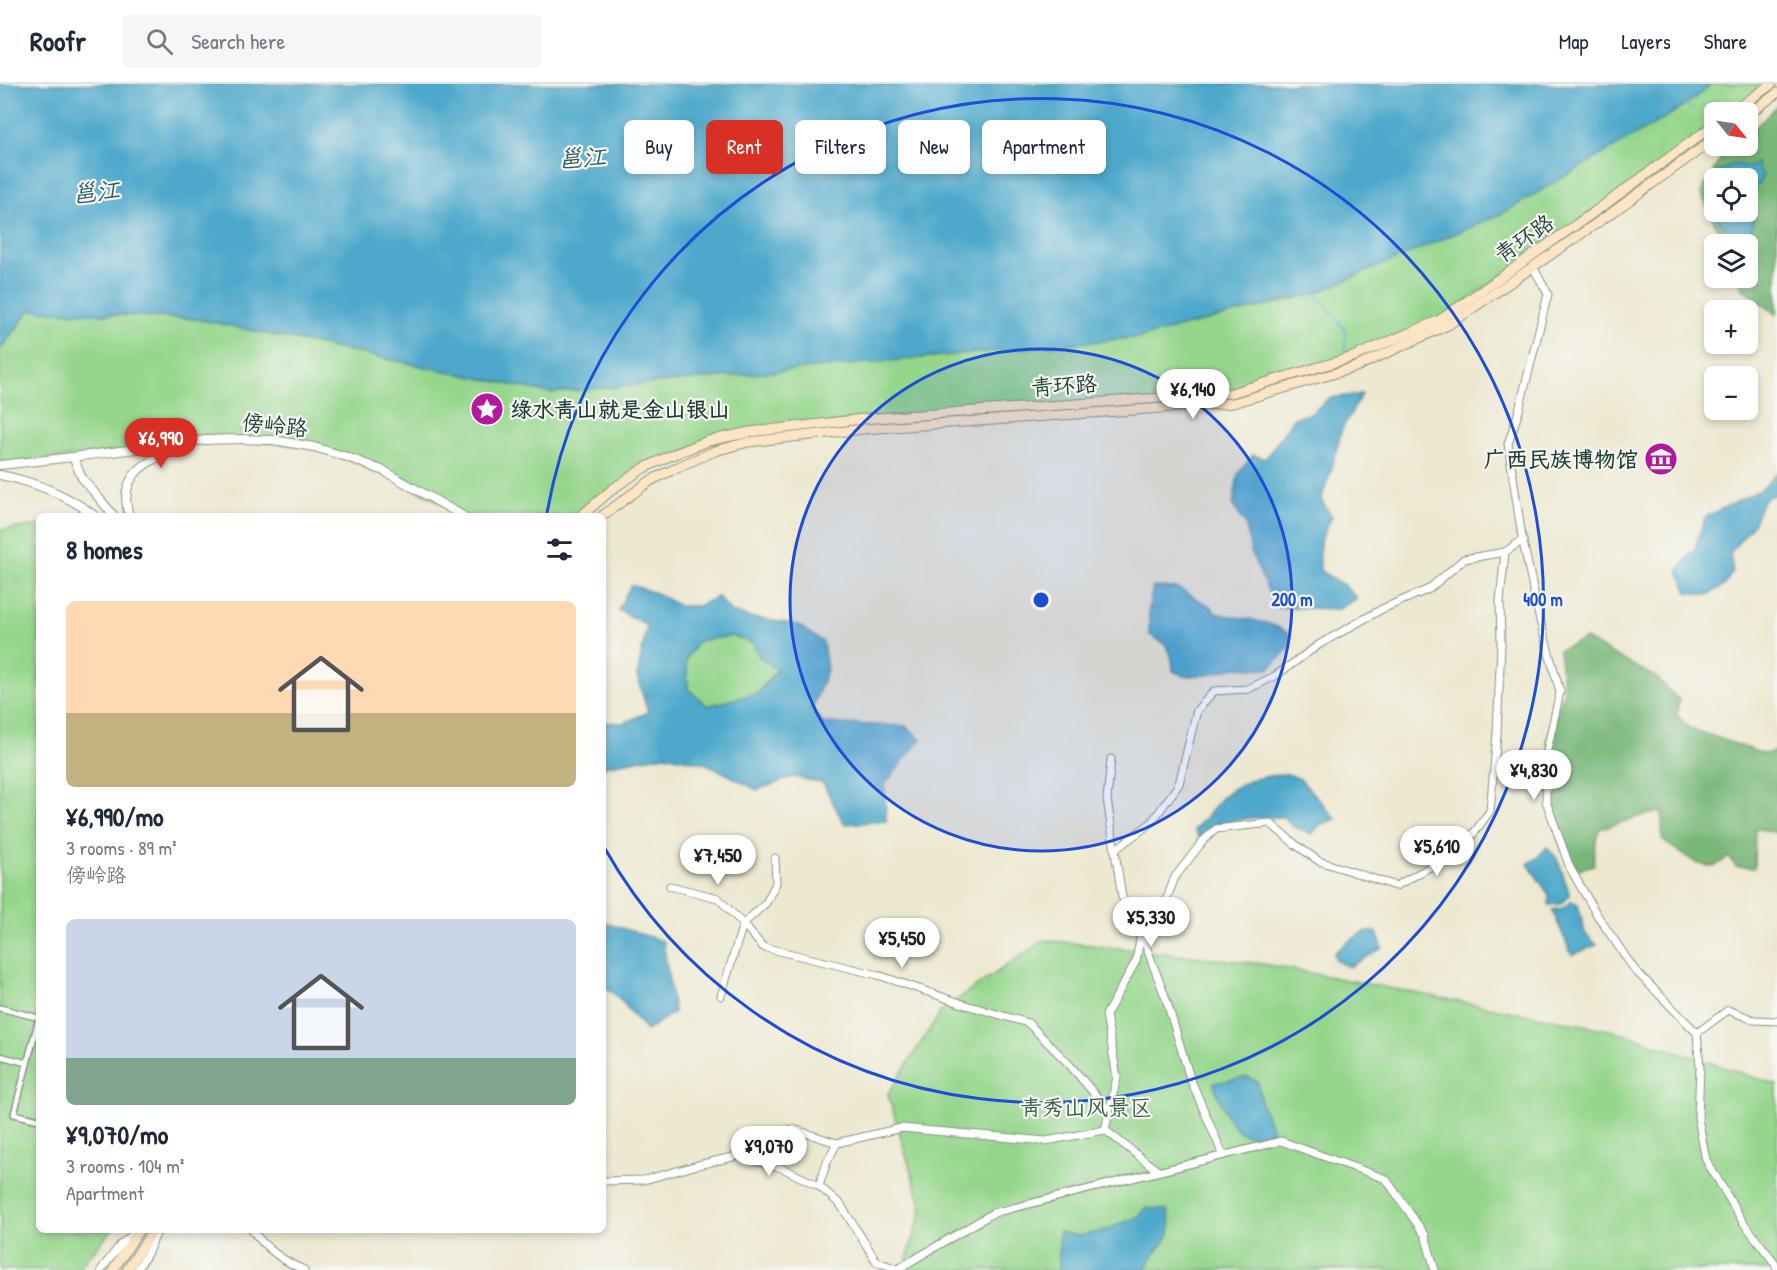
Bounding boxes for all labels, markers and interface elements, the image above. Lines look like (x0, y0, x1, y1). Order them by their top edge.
search box (122, 14, 542, 68)
text: Roofr (30, 22, 86, 60)
icon: search (143, 25, 176, 58)
text: Search here (191, 26, 285, 56)
text: Map (1559, 27, 1588, 56)
text: Layers (1621, 27, 1671, 56)
text: Share (1704, 27, 1747, 56)
north arrow (1704, 102, 1758, 156)
map controls (1704, 102, 1758, 420)
chip: Buy (624, 120, 694, 174)
chip: Rent (706, 120, 783, 174)
chip: Filters (795, 120, 886, 174)
chip: New (898, 120, 970, 174)
chip: Apartment (982, 120, 1106, 174)
water label: 邕江 (557, 140, 608, 174)
button: locate (1704, 168, 1758, 222)
water label: 邕江 (70, 172, 122, 209)
street label: 青环路 (1488, 207, 1560, 269)
button: layers (1704, 234, 1758, 288)
button: + (1704, 300, 1758, 354)
button: − (1704, 366, 1758, 420)
street label: 青环路 (1030, 368, 1098, 402)
pin: ¥6,140 (1144, 369, 1242, 420)
text: ¥6,140 (1170, 375, 1216, 402)
place icon: 绿水青山就是金山银山 (469, 391, 505, 427)
place label: 绿水青山就是金山银山 (510, 394, 730, 424)
street label: 傍岭路 (241, 407, 309, 443)
pin: ¥6,990 (112, 418, 210, 469)
text: ¥6,990 (139, 424, 183, 451)
museum icon: 广西民族博物馆 (1643, 441, 1679, 477)
place label: 广西民族博物馆 (1484, 444, 1638, 474)
text: 8 homes (66, 532, 143, 567)
icon: filters (543, 533, 576, 566)
text: 200 m (1272, 587, 1312, 612)
text: 400 m (1523, 587, 1563, 612)
centre of rings (1031, 590, 1051, 610)
icon: home (267, 640, 375, 748)
pin: ¥4,830 (1485, 750, 1583, 801)
text: ¥4,830 (1510, 756, 1558, 783)
text: ¥6,990/mo (66, 799, 164, 834)
pin: ¥5,610 (1388, 826, 1486, 877)
text: ¥5,610 (1414, 832, 1460, 859)
text: 3 rooms · 89 m² (66, 834, 177, 861)
pin: ¥7,450 (669, 835, 767, 886)
text: ¥7,450 (694, 841, 742, 868)
text: 傍岭路 (66, 861, 126, 888)
pin: ¥5,330 (1102, 897, 1200, 948)
text: ¥5,330 (1127, 903, 1175, 930)
pin: ¥5,450 (853, 918, 951, 969)
text: ¥5,450 (879, 924, 925, 951)
icon: home (267, 958, 375, 1066)
park label: 青秀山风景区 (1020, 1092, 1152, 1122)
text: ¥9,070/mo (66, 1117, 168, 1152)
pin: ¥9,070 (720, 1126, 818, 1177)
text: ¥9,070 (745, 1132, 793, 1159)
text: 3 rooms · 104 m² (66, 1152, 184, 1179)
text: Apartment (66, 1179, 144, 1206)

